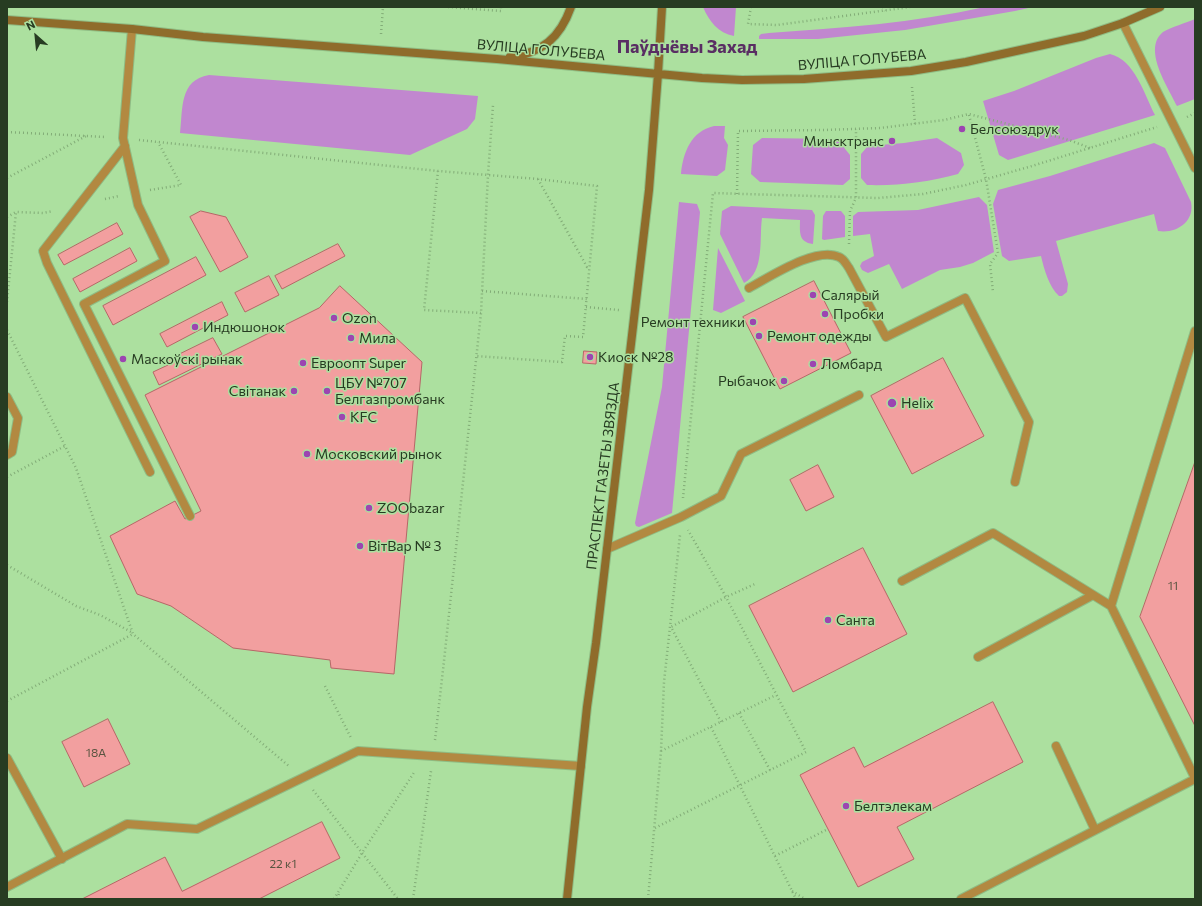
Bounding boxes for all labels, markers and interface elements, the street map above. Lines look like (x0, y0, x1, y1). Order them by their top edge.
north arrow (16, 16, 56, 56)
text: N (24, 17, 37, 33)
street label: ВУЛІЦА ГОЛУБЕВА (476, 36, 606, 64)
district label: Паўднёвы Захад (617, 36, 757, 58)
street label: ВУЛІЦА ГОЛУБЕВА (797, 46, 927, 74)
place label: Белсоюздрук (970, 121, 1059, 137)
marker: Белсоюздрук (957, 124, 967, 134)
place label: Минсктранс (803, 133, 884, 149)
marker: Минсктранс (887, 136, 897, 146)
place label: Салярый (821, 287, 880, 303)
marker: Салярый (808, 290, 818, 300)
place label: Пробки (833, 306, 884, 322)
marker: Пробки (820, 309, 830, 319)
place label: Ozon (342, 310, 377, 326)
marker: Ozon (329, 313, 339, 323)
place label: Ремонт техники (641, 314, 745, 330)
marker: Ремонт техники (748, 317, 758, 327)
place label: Индюшонок (203, 319, 285, 335)
marker: Индюшонок (190, 322, 200, 332)
place label: Ремонт одежды (767, 328, 872, 344)
place label: Мила (359, 330, 396, 346)
marker: Ремонт одежды (754, 331, 764, 341)
marker: Мила (346, 333, 356, 343)
place label: Киоск №28 (598, 349, 674, 365)
place label: Маскоўскі рынак (131, 351, 242, 367)
marker: Киоск №28 (585, 352, 595, 362)
marker: Маскоўскі рынак (118, 354, 128, 364)
place label: Евроопт Super (311, 355, 406, 371)
place label: Ломбард (821, 356, 882, 372)
marker: Евроопт Super (298, 358, 308, 368)
marker: Ломбард (808, 359, 818, 369)
place label: Рыбачок (718, 373, 776, 389)
place label: ЦБУ №707 Белгазпромбанк (335, 375, 445, 408)
marker: Рыбачок (779, 376, 789, 386)
street label: ПРАСПЕКТ ГАЗЕТЫ ЗВЯЗДА (583, 381, 623, 571)
place label: Світанак (229, 383, 286, 399)
marker: Світанак (289, 386, 299, 396)
marker: ЦБУ №707 Белгазпромбанк (322, 386, 332, 396)
place label: Helix (901, 395, 933, 411)
marker: Helix (886, 397, 898, 409)
place label: KFC (350, 409, 377, 425)
marker: KFC (337, 412, 347, 422)
place label: Московский рынок (315, 446, 442, 462)
marker: Московский рынок (302, 449, 312, 459)
place label: ZOObazar (377, 500, 445, 516)
marker: ZOObazar (364, 503, 374, 513)
place label: ВітВар № 3 (368, 538, 441, 554)
marker: ВітВар № 3 (355, 541, 365, 551)
house number: 11 (1168, 579, 1178, 593)
place label: Санта (836, 612, 875, 628)
marker: Санта (823, 615, 833, 625)
house number: 18А (86, 746, 106, 760)
place label: Белтэлекам (854, 798, 932, 814)
marker: Белтэлекам (841, 801, 851, 811)
house number: 22 к1 (269, 857, 297, 871)

